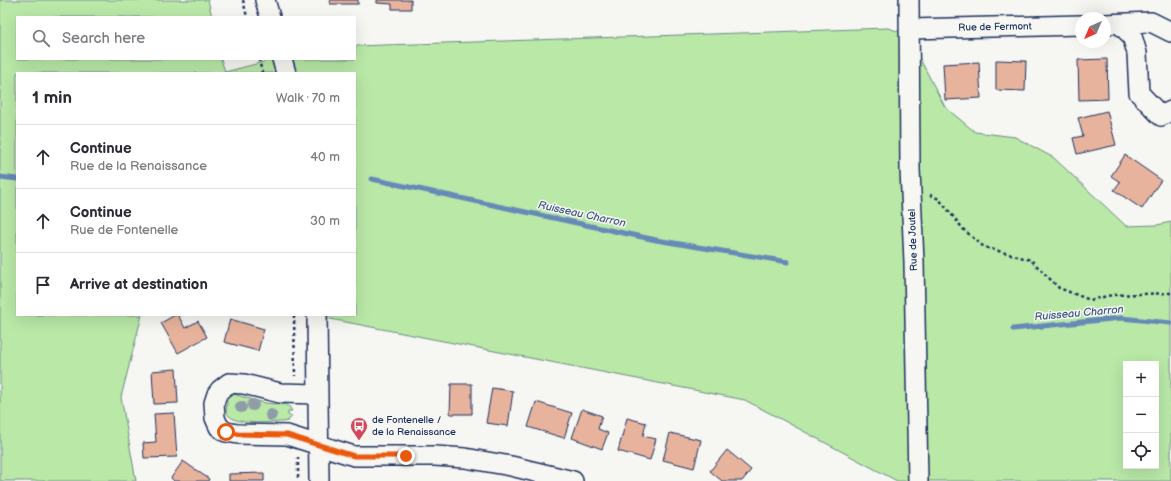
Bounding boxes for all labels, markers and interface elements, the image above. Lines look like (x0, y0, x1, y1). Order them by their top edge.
north arrow (1075, 12, 1111, 48)
search box (16, 16, 356, 60)
street label: Rue de Fermont (958, 20, 1032, 34)
icon: search (30, 27, 52, 49)
text: Search here (62, 29, 145, 48)
text: 1 min (32, 88, 72, 108)
text: Walk · 70 m (276, 90, 340, 106)
text: Continue (70, 139, 132, 158)
icon: ahead (32, 146, 54, 168)
text: 40 m (310, 149, 340, 165)
text: Rue de la Renaissance (70, 158, 207, 174)
water label: Ruisseau Charron (537, 198, 627, 230)
text: Continue (70, 203, 132, 222)
street label: Rue de Joutel (906, 209, 920, 271)
icon: ahead (32, 210, 54, 232)
text: 30 m (310, 213, 340, 229)
text: Rue de Fontenelle (70, 222, 178, 238)
icon: arrive (32, 274, 54, 296)
text: Arrive at destination (70, 275, 208, 294)
water label: Ruisseau Charron (1034, 303, 1124, 323)
map controls (1123, 361, 1159, 469)
button: + (1123, 361, 1159, 397)
button: − (1123, 397, 1159, 433)
place label: de Fontenelle / de la Renaissance (372, 414, 456, 438)
bus stop icon: de Fontenelle / de la Renaissance (349, 416, 369, 441)
route start (217, 423, 235, 441)
button: locate (1123, 433, 1159, 469)
route end (397, 447, 415, 465)

